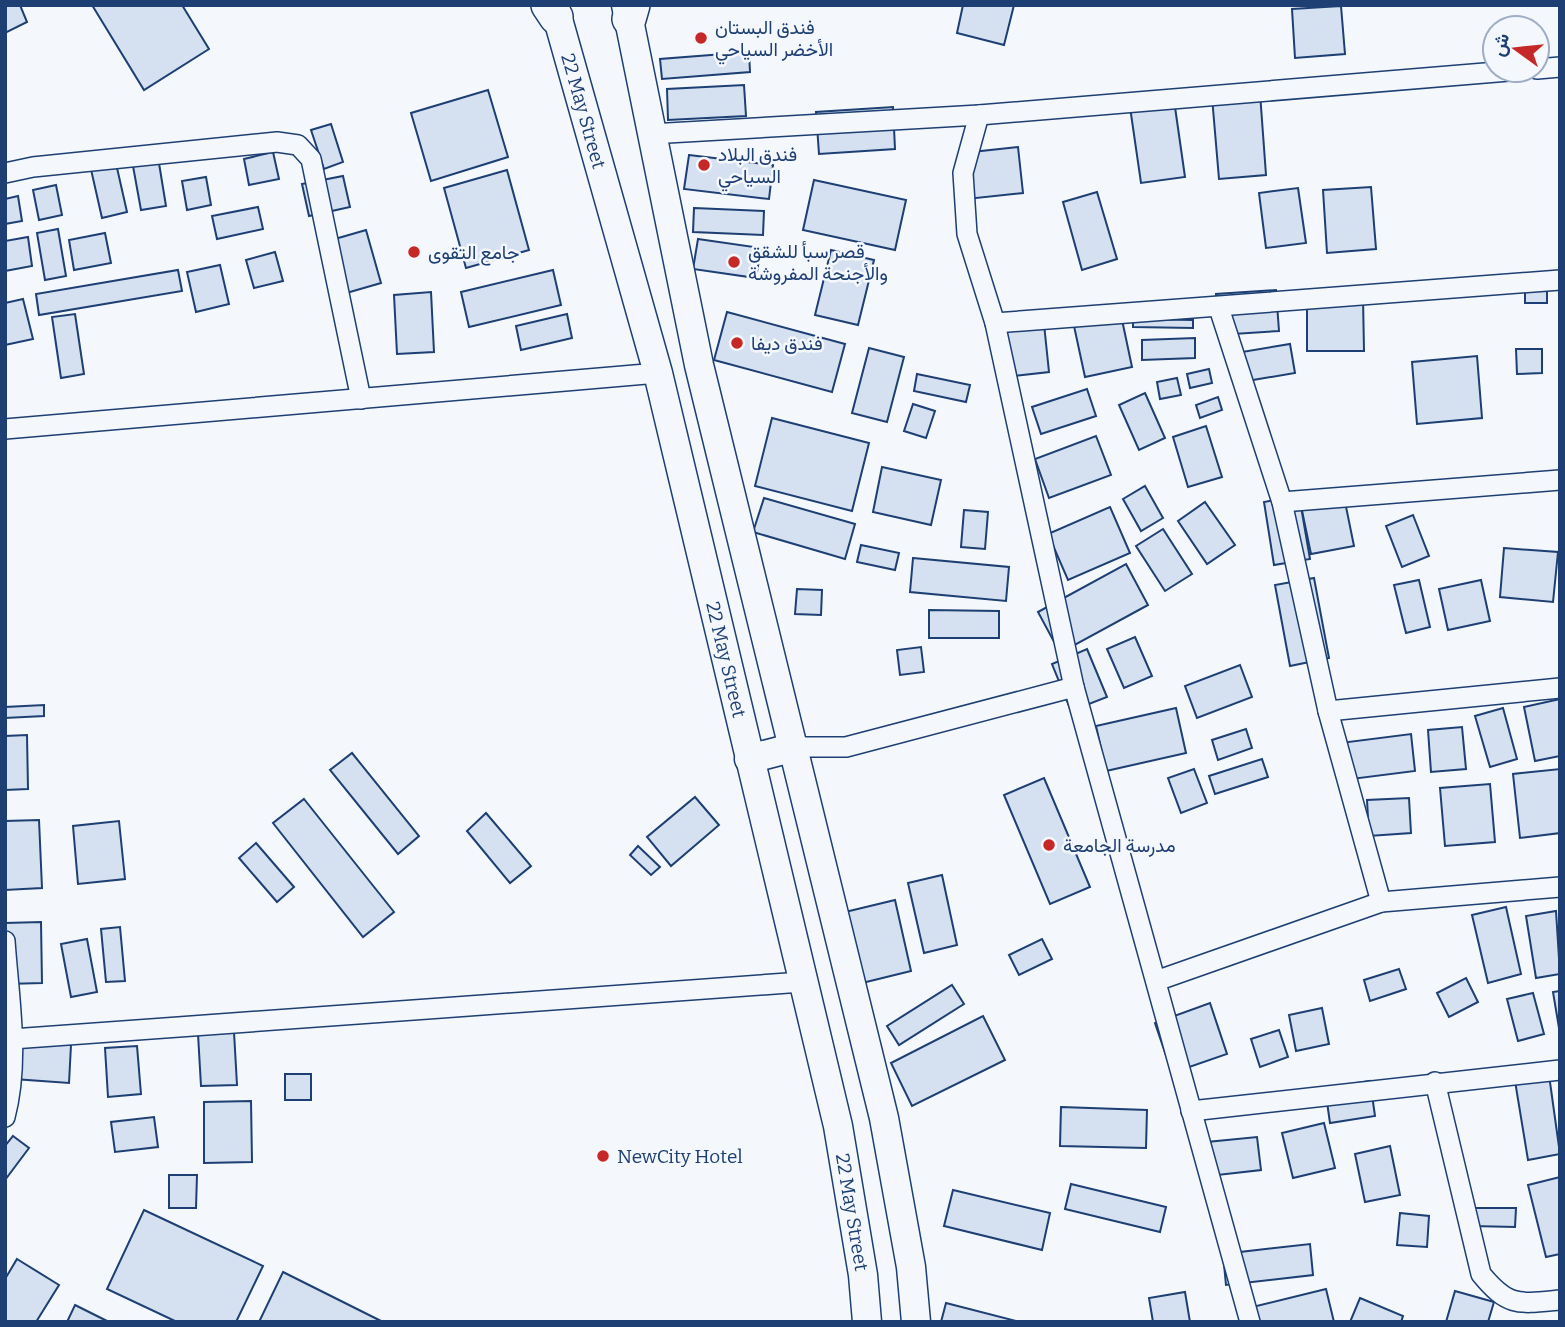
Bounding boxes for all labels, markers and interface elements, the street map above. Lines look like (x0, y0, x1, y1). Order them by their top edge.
north arrow (1481, 14, 1551, 84)
place label: فندق البستان الأخضر السياحي (715, 16, 833, 65)
marker: فندق البستان الأخضر السياحي (693, 30, 709, 46)
text: ش (1486, 31, 1514, 59)
street label: 22 May Street (556, 51, 611, 171)
place label: فندق البلاد السياحي (718, 143, 797, 192)
marker: فندق البلاد السياحي (696, 157, 712, 173)
place label: قصر سبأ للشقق والأجنحة المفروشة (748, 240, 888, 285)
place label: جامع التقوى (428, 241, 520, 266)
marker: جامع التقوى (406, 244, 422, 260)
marker: قصر سبأ للشقق والأجنحة المفروشة (726, 254, 742, 270)
place label: فندق ديفا (751, 332, 823, 355)
marker: فندق ديفا (729, 335, 745, 351)
street label: 22 May Street (701, 599, 751, 720)
place label: مدرسة الجامعة (1063, 834, 1176, 857)
marker: مدرسة الجامعة (1041, 837, 1057, 853)
place label: NewCity Hotel (617, 1145, 743, 1168)
marker: NewCity Hotel (595, 1148, 611, 1164)
street label: 22 May Street (831, 1152, 873, 1273)

